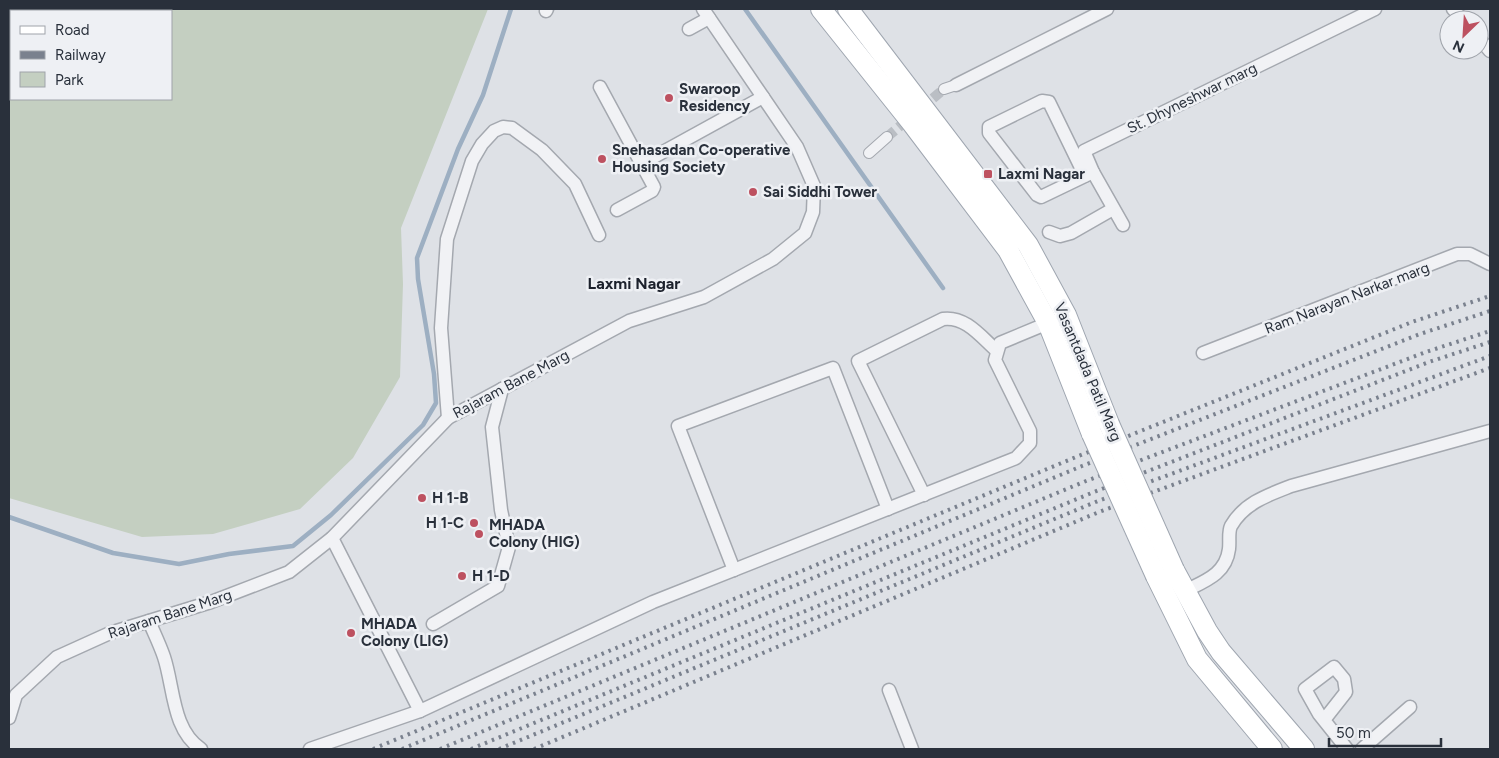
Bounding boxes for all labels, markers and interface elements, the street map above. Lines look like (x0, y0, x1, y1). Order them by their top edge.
legend (10, 10, 172, 100)
north arrow (1439, 10, 1489, 60)
text: Road (55, 21, 90, 39)
text: N (1450, 36, 1467, 56)
text: Railway (55, 46, 106, 64)
street label: St. Dhyneshwar marg (1124, 59, 1260, 137)
text: Park (55, 71, 84, 89)
place label: Swaroop Residency (679, 80, 751, 115)
marker: Swaroop Residency (663, 92, 675, 104)
place label: Snehasadan Co-operative Housing Society (612, 141, 791, 176)
marker: Snehasadan Co-operative Housing Society (596, 153, 608, 165)
place label: Laxmi Nagar (998, 165, 1085, 183)
marker: Laxmi Nagar (982, 168, 994, 180)
place label: Sai Siddhi Tower (763, 183, 877, 201)
marker: Sai Siddhi Tower (747, 186, 759, 198)
street label: Ram Narayan Narkar marg (1262, 258, 1432, 338)
district label: Laxmi Nagar (588, 274, 680, 293)
street label: Vasantdada Patil Marg (1051, 300, 1125, 444)
street label: Rajaram Bane Marg (450, 346, 572, 422)
place label: H 1-B (432, 489, 468, 507)
marker: H 1-B (416, 492, 428, 504)
place label: H 1-C (426, 514, 464, 532)
place label: MHADA Colony (HIG) (489, 516, 580, 551)
marker: H 1-C (468, 517, 480, 529)
marker: MHADA Colony (HIG) (473, 528, 485, 540)
place label: H 1-D (472, 567, 510, 585)
marker: H 1-D (456, 570, 468, 582)
street label: Rajaram Bane Marg (106, 585, 234, 643)
place label: MHADA Colony (LIG) (361, 615, 449, 650)
marker: MHADA Colony (LIG) (345, 627, 357, 639)
scale bar (1329, 716, 1442, 748)
text: 50 m (1336, 724, 1371, 742)

